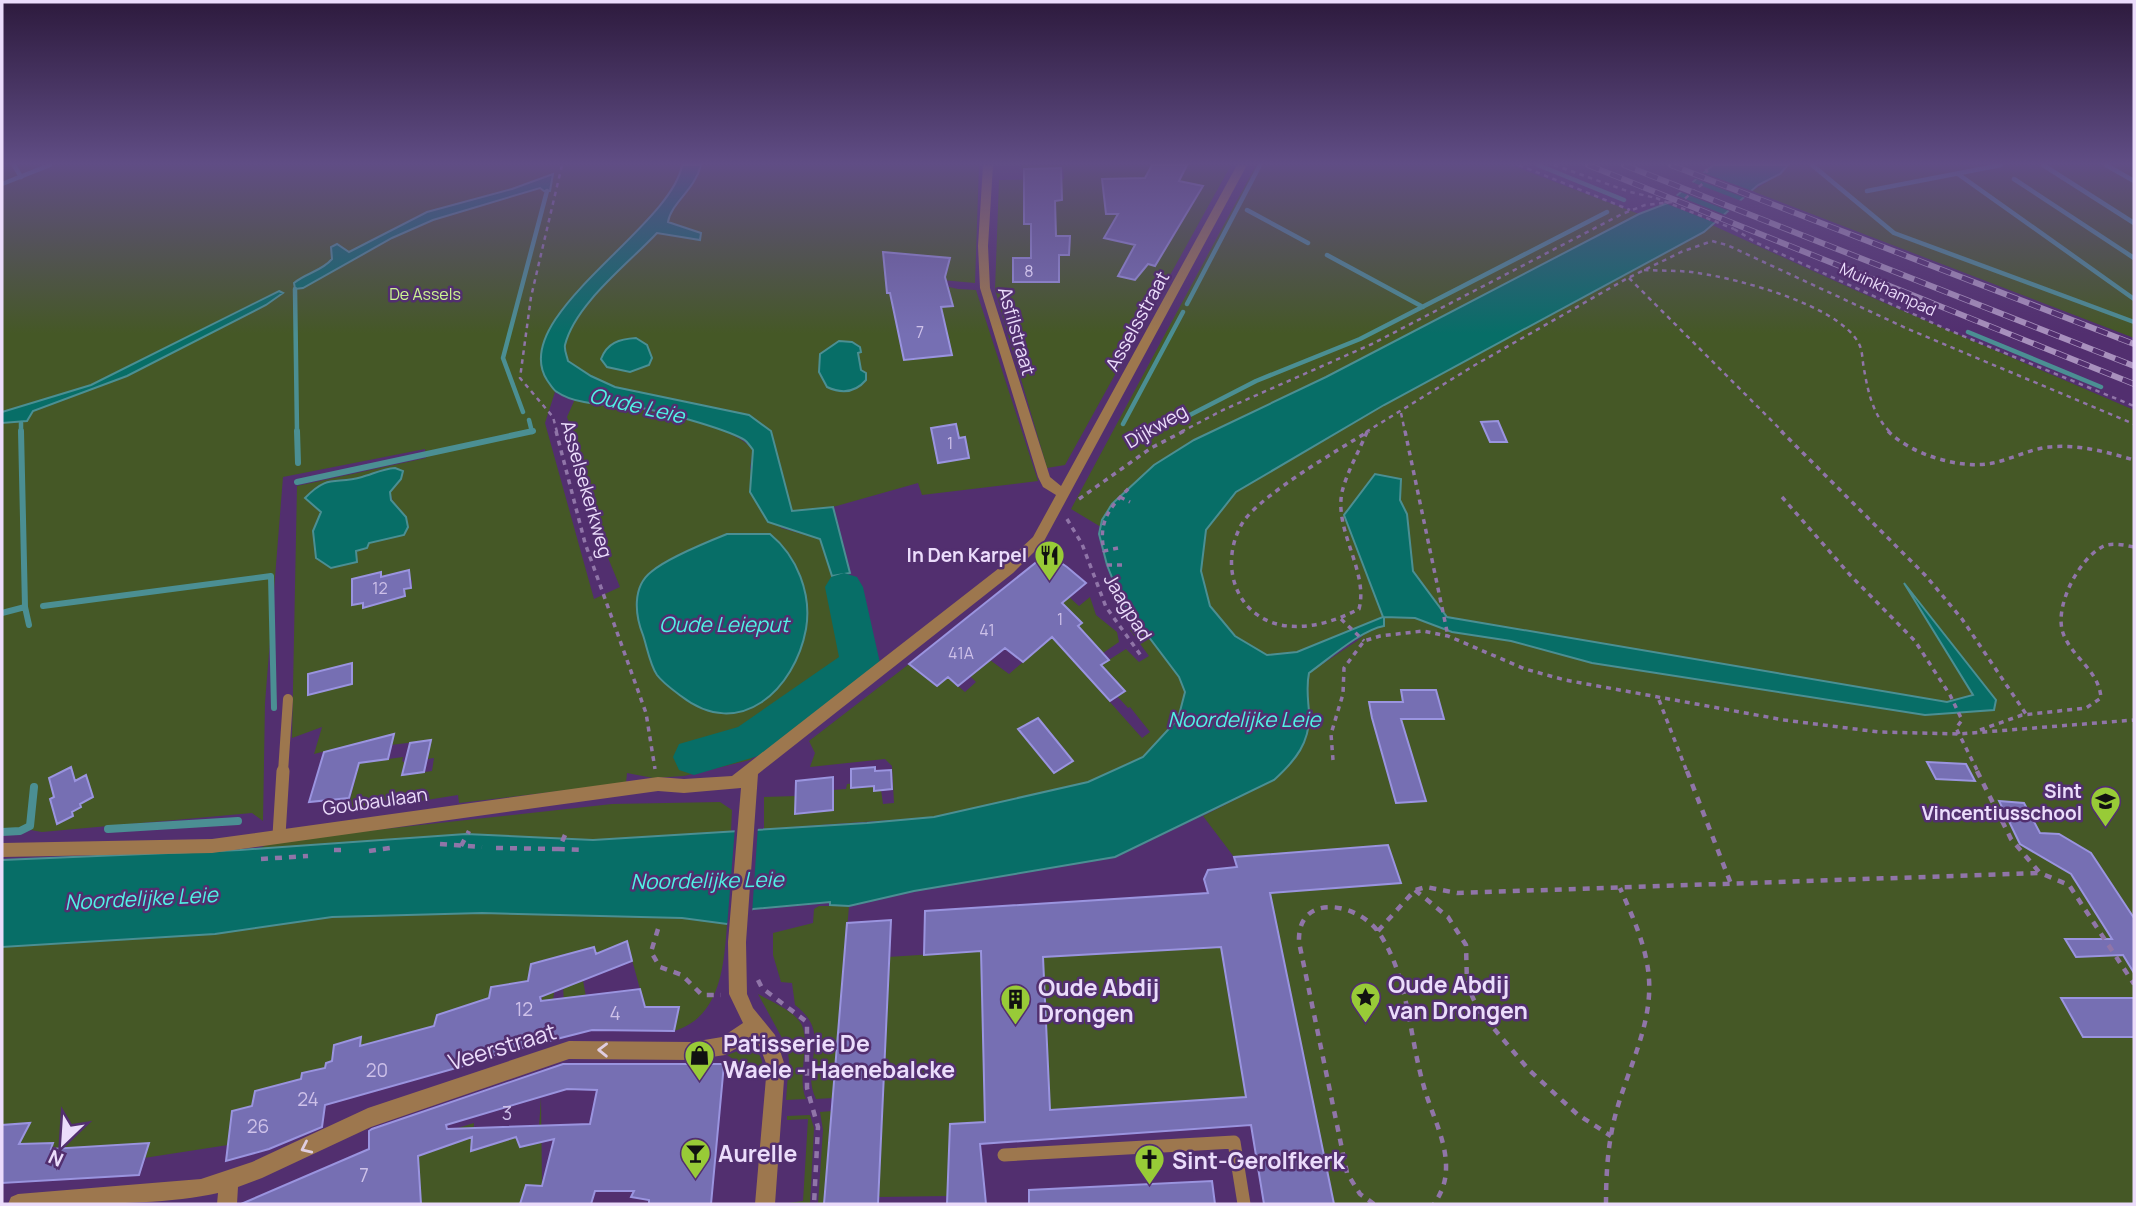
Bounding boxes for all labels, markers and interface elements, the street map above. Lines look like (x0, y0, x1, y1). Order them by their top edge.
street label: Muinkhampad (1836, 257, 1940, 321)
house number: 8 (1024, 260, 1034, 282)
street label: Asselsstraat (1099, 266, 1175, 376)
park label: De Assels (389, 283, 461, 305)
street label: Asfilstraat (992, 284, 1042, 378)
house number: 7 (916, 321, 924, 343)
water label: Oude Leie (587, 380, 689, 430)
street label: Dijkweg (1120, 398, 1192, 454)
street label: Asselsekerkweg (555, 417, 619, 561)
house number: 1 (947, 432, 953, 454)
restaurant icon: In Den Karpel (1033, 538, 1067, 582)
place label: In Den Karpel (907, 542, 1027, 568)
street label: Jaagpad (1098, 568, 1158, 646)
house number: 12 (372, 577, 388, 599)
house number: 1 (1057, 608, 1063, 630)
water label: Oude Leieput (659, 610, 791, 638)
house number: 41 (979, 619, 995, 641)
house number: 41A (948, 642, 974, 664)
water label: Noordelijke Leie (1167, 705, 1322, 733)
place label: Sint Vincentiusschool (1922, 778, 2082, 826)
street label: Goubaulaan (321, 781, 429, 821)
school or university icon: Sint Vincentiusschool (2088, 785, 2122, 829)
water label: Noordelijke Leie (630, 865, 786, 895)
water label: Noordelijke Leie (64, 880, 220, 916)
place label: Oude Abdij van Drongen (1388, 968, 1528, 1026)
place label: Oude Abdij Drongen (1038, 971, 1159, 1029)
place icon: Oude Abdij van Drongen (1348, 980, 1382, 1024)
building icon: Oude Abdij Drongen (998, 983, 1032, 1027)
house number: 12 (515, 996, 533, 1022)
house number: 4 (609, 1000, 621, 1026)
street label: Veerstraat (444, 1014, 560, 1078)
place label: Patisserie De Waele - Haenebalcke (723, 1027, 955, 1085)
shop icon: Patisserie De Waele - Haenebalcke (683, 1039, 717, 1083)
one-way arrow (597, 1042, 607, 1058)
house number: 20 (366, 1057, 388, 1083)
house number: 24 (297, 1086, 319, 1112)
house number: 3 (502, 1100, 512, 1126)
north arrow (28, 1108, 98, 1178)
house number: 26 (247, 1113, 269, 1139)
bar icon: Aurelle (678, 1136, 712, 1180)
place label: Aurelle (718, 1137, 798, 1169)
one-way arrow (301, 1139, 313, 1153)
church icon: Sint-Gerolfkerk (1132, 1143, 1166, 1187)
text: N (44, 1144, 67, 1173)
place label: Sint-Gerolfkerk (1172, 1144, 1345, 1176)
house number: 7 (359, 1162, 369, 1188)

